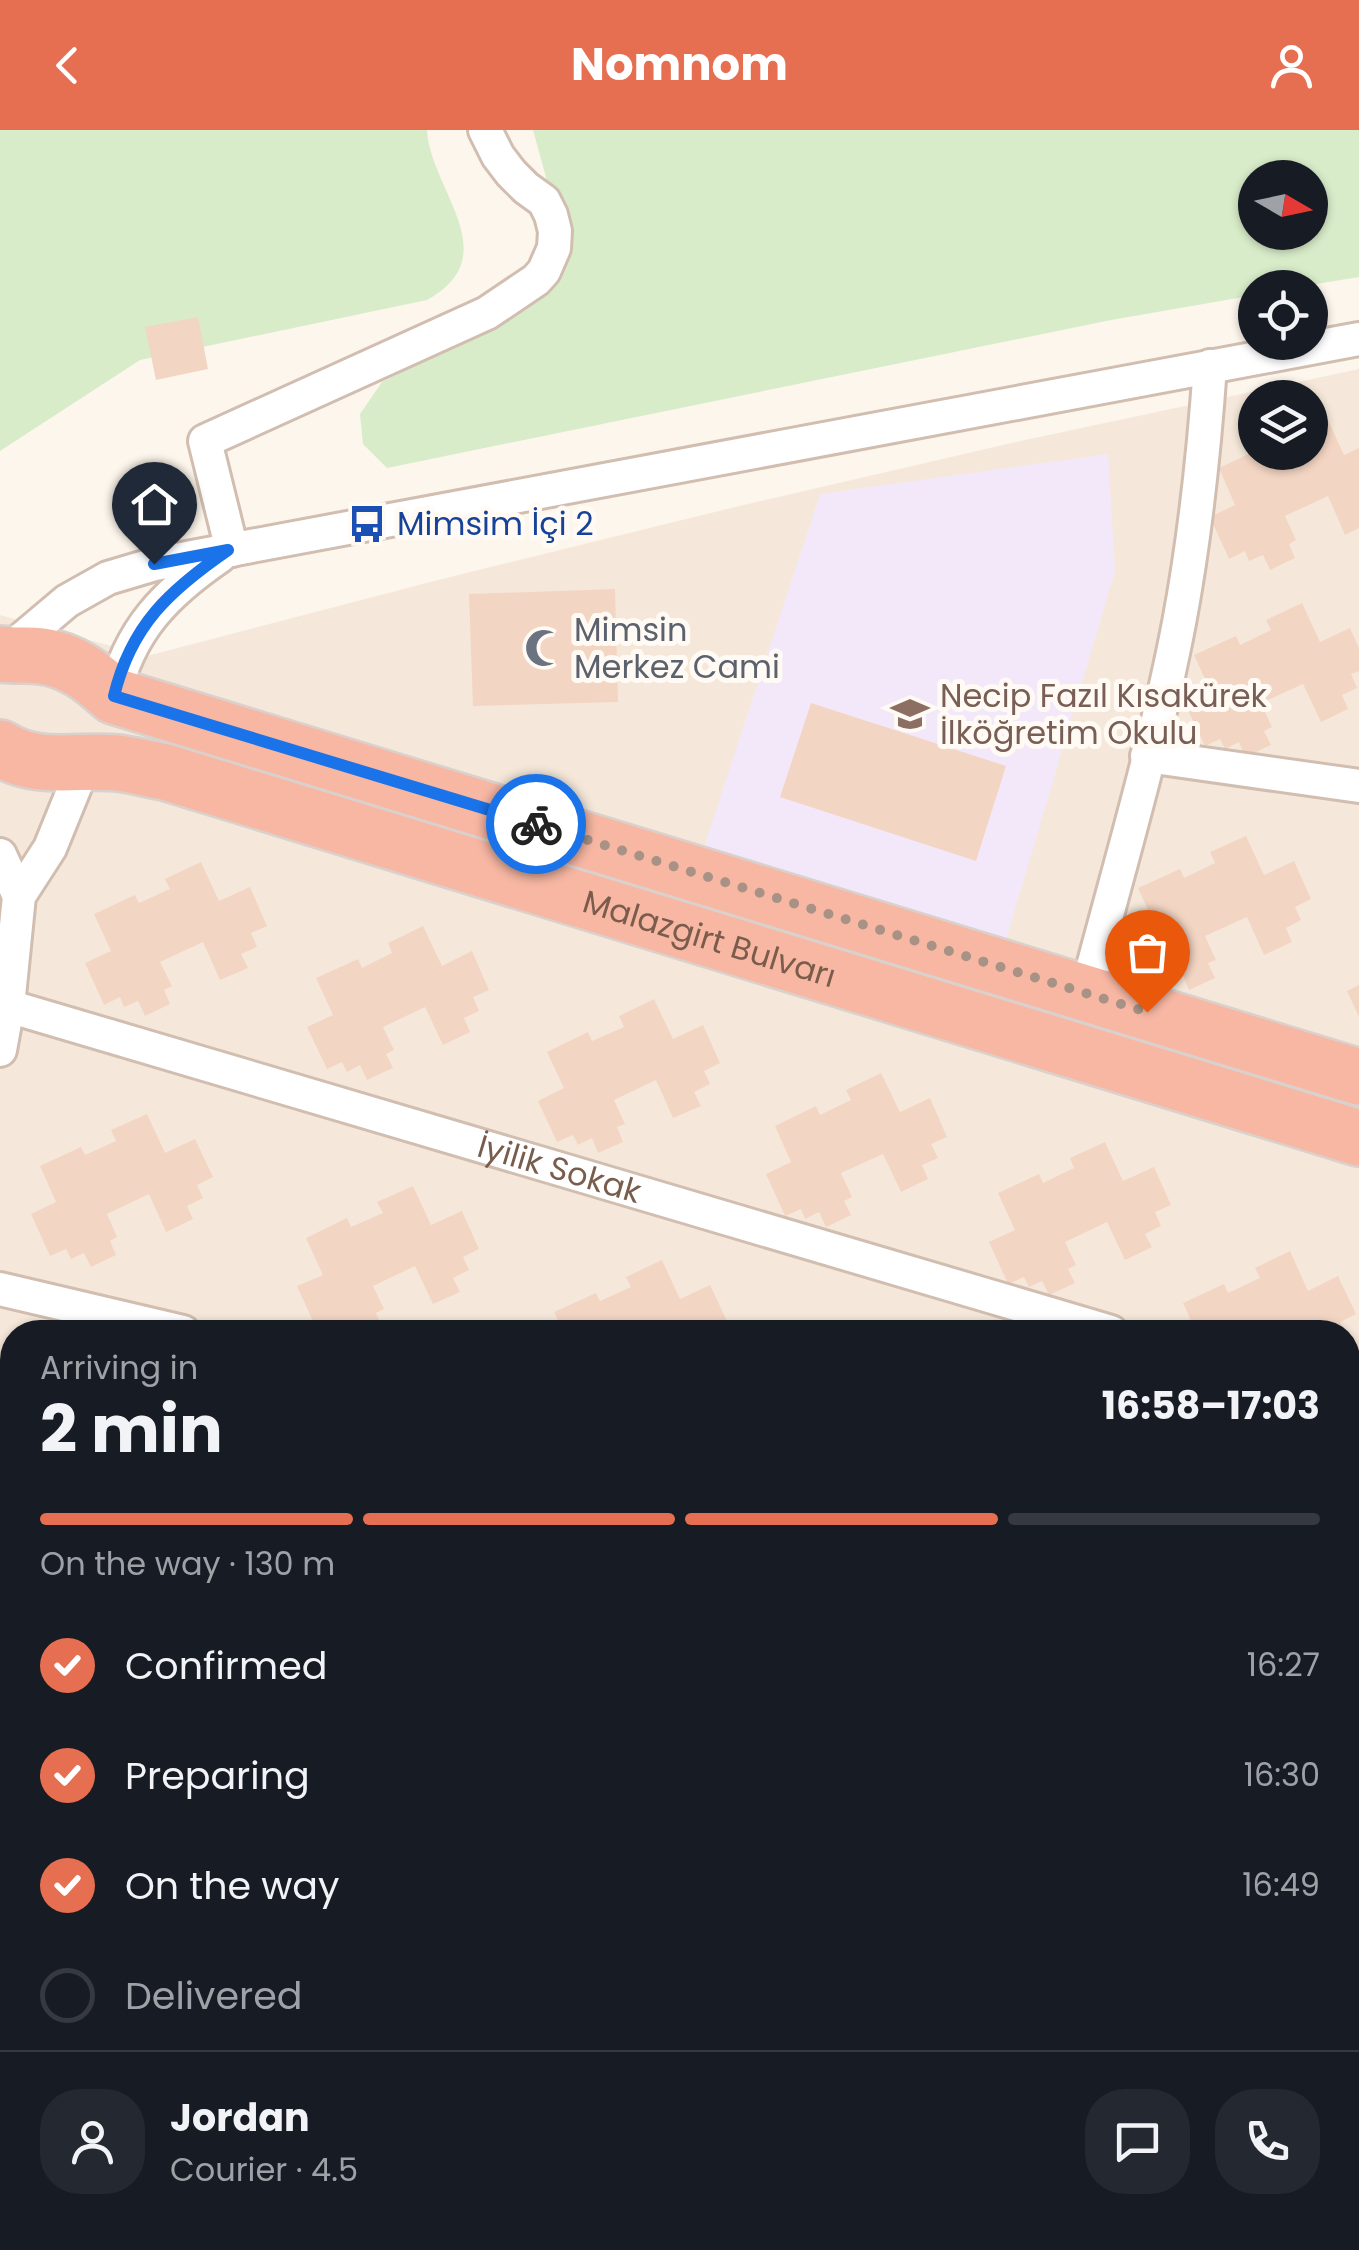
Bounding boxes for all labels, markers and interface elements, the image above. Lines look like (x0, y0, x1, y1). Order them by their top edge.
text: Nomnom (571, 33, 788, 96)
icon: back (40, 38, 95, 93)
icon: person (1264, 38, 1319, 93)
north arrow (1238, 160, 1328, 250)
map controls (1238, 160, 1328, 470)
button: locate (1238, 270, 1328, 360)
button: layers (1238, 380, 1328, 470)
pin (112, 462, 197, 565)
icon: home (127, 477, 182, 532)
place label: Mimsim İçi 2 (397, 501, 594, 546)
bus stop icon: Mimsim İçi 2 (346, 503, 388, 545)
place label: Mimsin Merkez Cami (574, 607, 780, 689)
mosque icon: Mimsin Merkez Cami (523, 627, 565, 669)
place label: Necip Fazıl Kısakürek İlköğretim Okulu (940, 673, 1268, 755)
school or university icon: Necip Fazıl Kısakürek İlköğretim Okulu (889, 693, 931, 735)
courier (486, 774, 586, 874)
icon: bike (509, 797, 564, 852)
street label: Malazgirt Bulvarı (578, 878, 842, 998)
pin (1105, 910, 1190, 1013)
icon: bag (1120, 925, 1175, 980)
street label: İyilik Sokak (472, 1123, 647, 1214)
text: Arriving in (40, 1345, 198, 1390)
text: 16:58–17:03 (1102, 1379, 1320, 1432)
text: 2 min (40, 1384, 223, 1475)
text: On the way · 130 m (40, 1541, 335, 1586)
icon: check (40, 1638, 95, 1693)
text: Confirmed (125, 1639, 327, 1692)
text: 16:27 (1247, 1642, 1320, 1687)
icon: check (40, 1748, 95, 1803)
text: Preparing (125, 1749, 310, 1802)
text: 16:30 (1244, 1752, 1320, 1797)
icon: check (40, 1858, 95, 1913)
text: On the way (125, 1859, 339, 1912)
text: 16:49 (1242, 1862, 1320, 1907)
text: Delivered (125, 1969, 302, 2022)
button: person (40, 2089, 145, 2194)
button: chat (1085, 2089, 1190, 2194)
button: phone (1215, 2089, 1320, 2194)
text: Jordan (170, 2091, 310, 2144)
text: Courier · 4.5 (170, 2147, 358, 2192)

